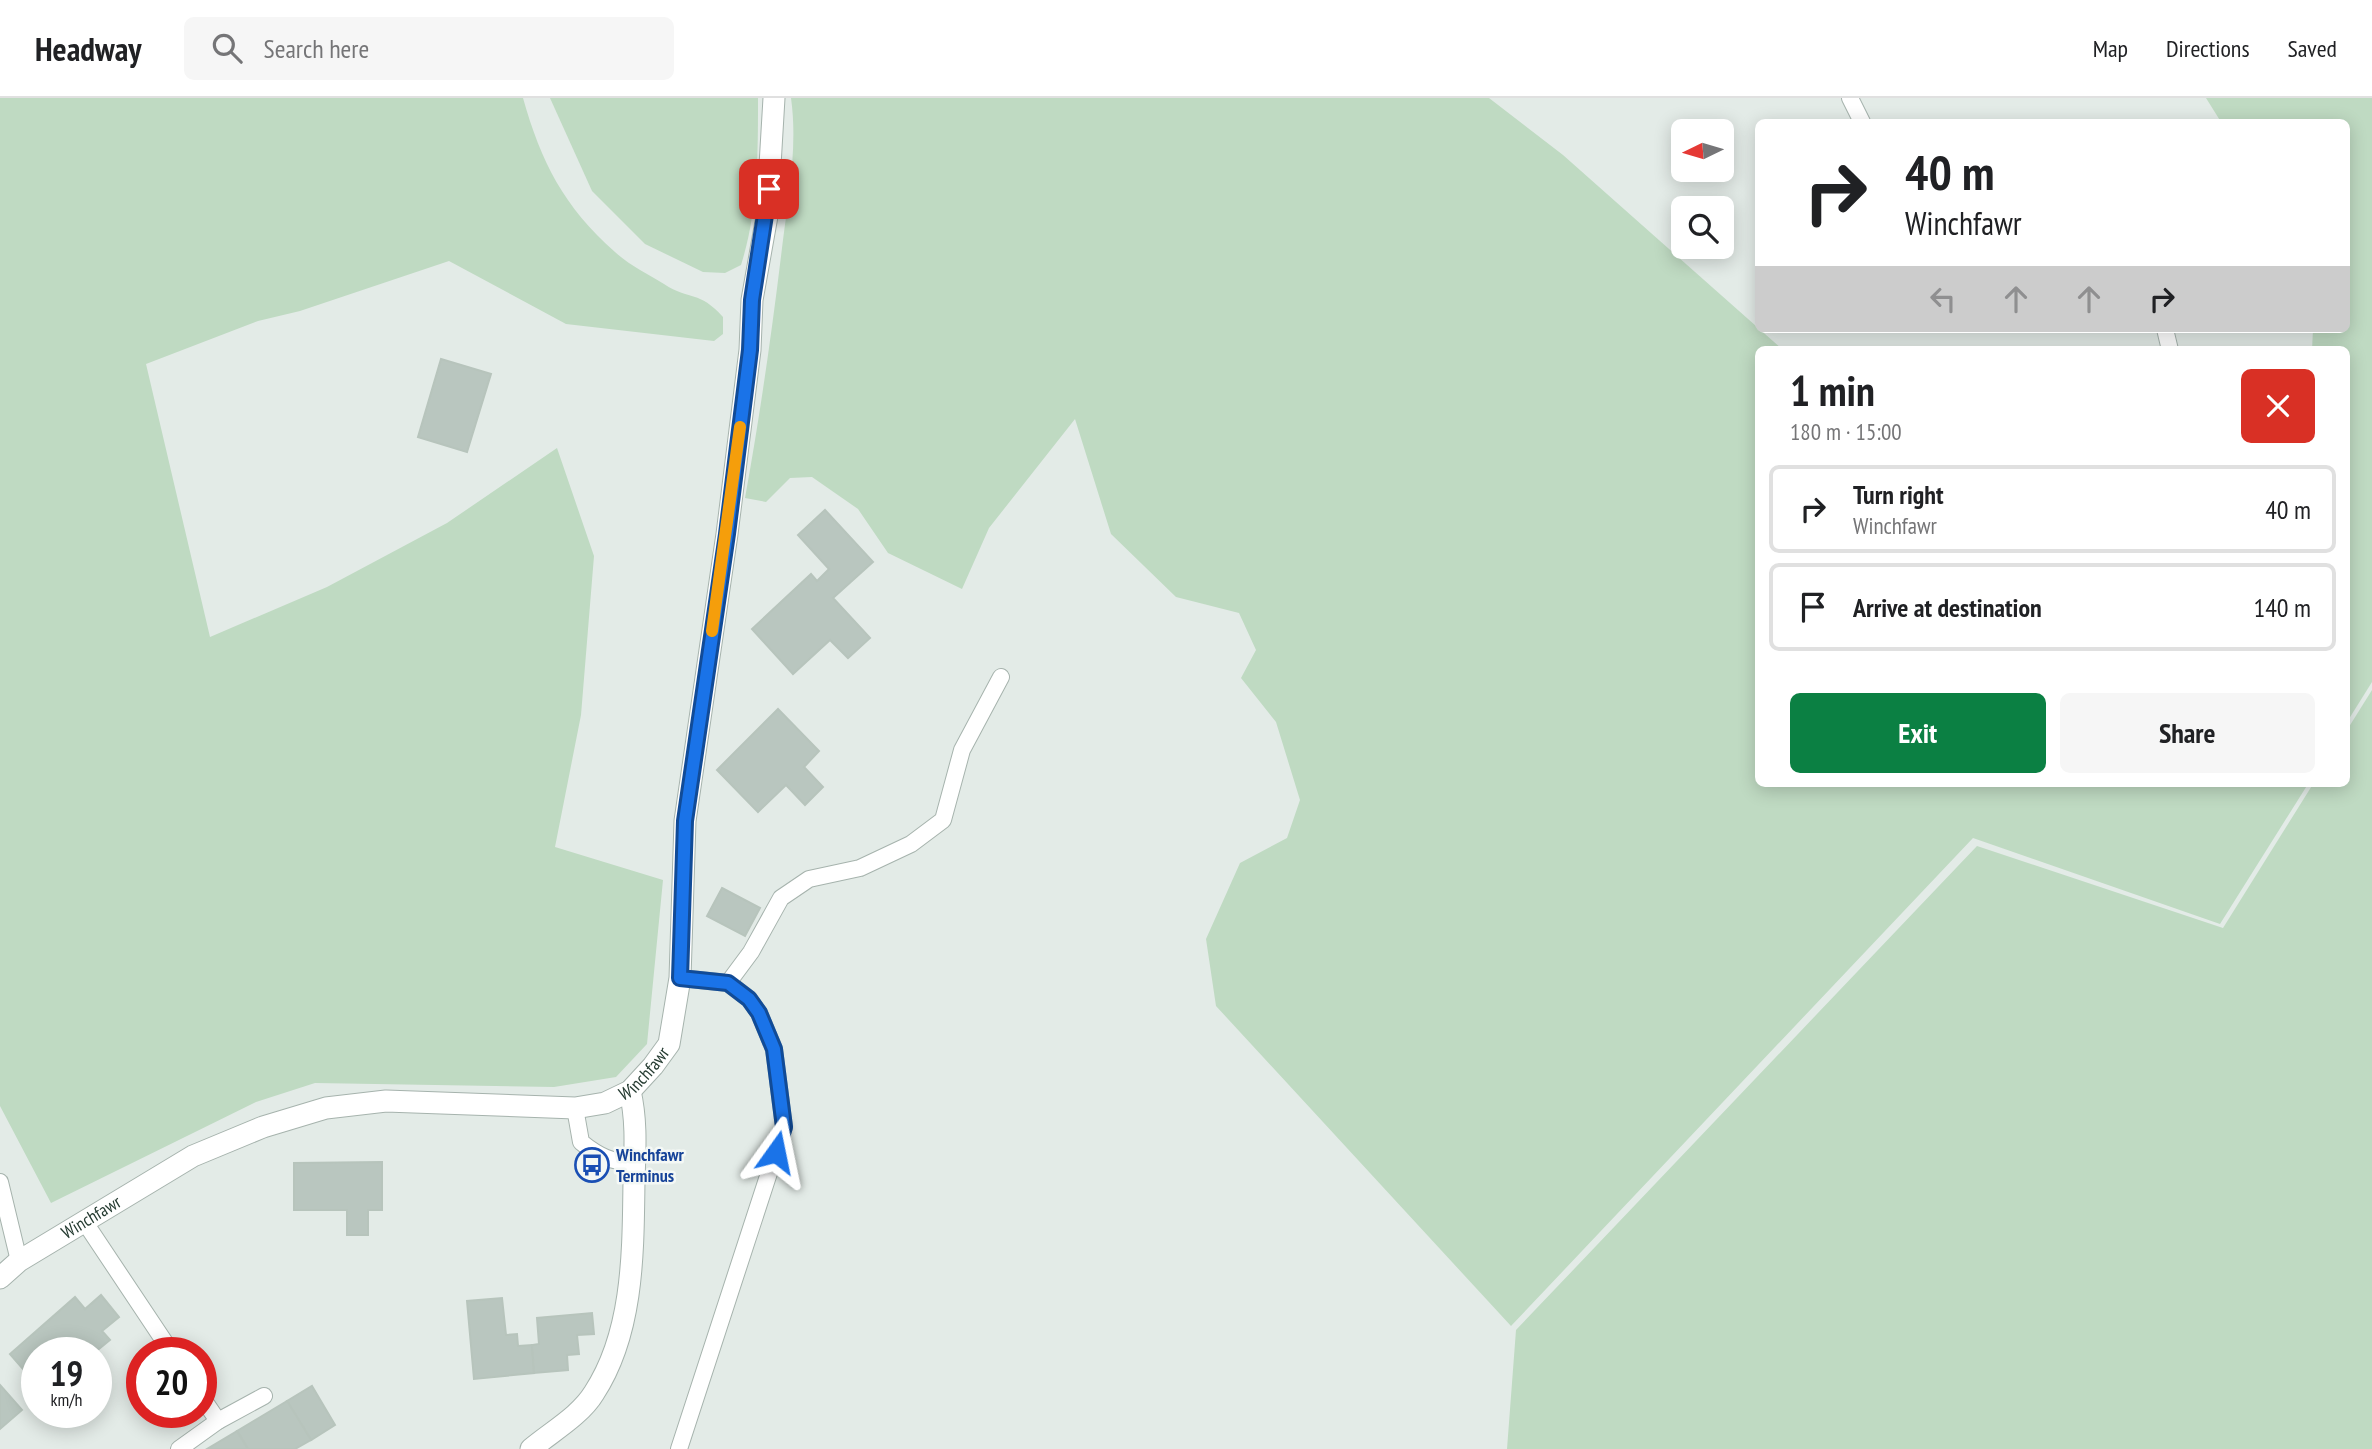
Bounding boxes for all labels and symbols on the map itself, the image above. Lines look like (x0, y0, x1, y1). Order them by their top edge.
north arrow (1671, 119, 1734, 182)
pin (739, 159, 799, 219)
street label: Winchfawr (615, 1042, 674, 1106)
position arrow (739, 1115, 813, 1189)
place label: Winchfawr Terminus (615, 1143, 684, 1187)
bus stop icon: Winchfawr Terminus (573, 1146, 611, 1184)
street label: Winchfawr (57, 1190, 125, 1244)
speed limit sign: 20 (126, 1337, 217, 1428)

